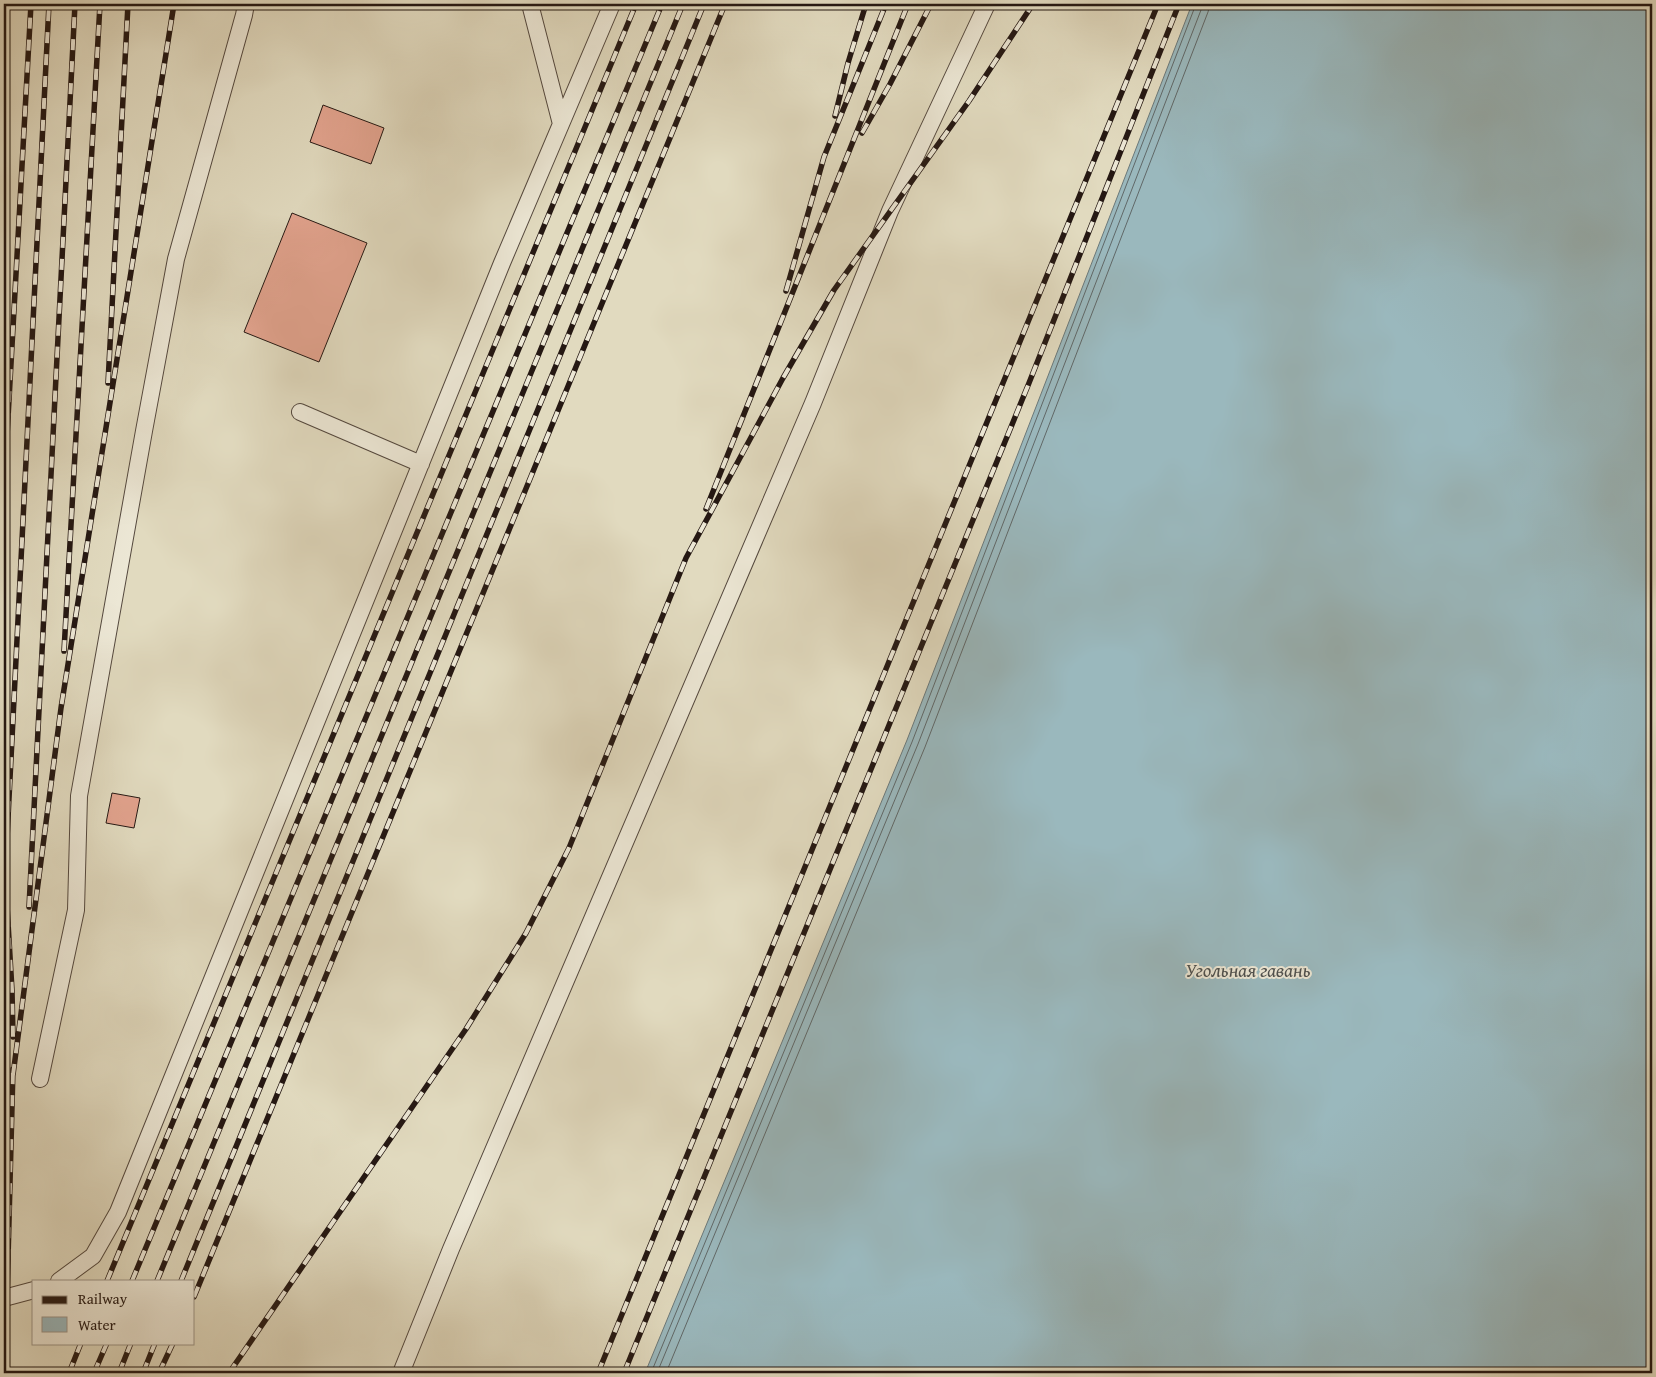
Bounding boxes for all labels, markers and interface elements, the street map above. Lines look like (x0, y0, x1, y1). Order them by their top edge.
water label: Угольная гавань (1185, 956, 1311, 984)
legend (32, 1280, 195, 1344)
text: Railway (78, 1288, 128, 1309)
text: Water (78, 1314, 116, 1335)

